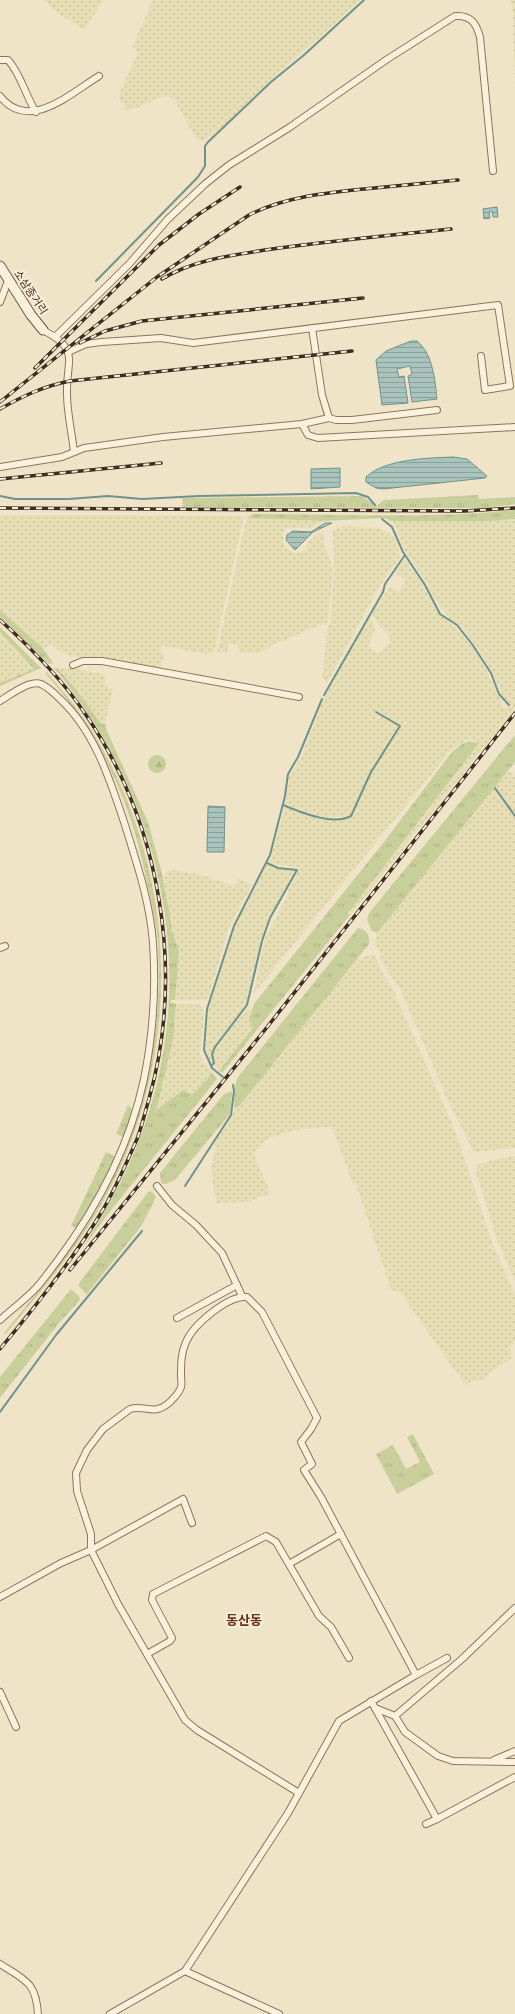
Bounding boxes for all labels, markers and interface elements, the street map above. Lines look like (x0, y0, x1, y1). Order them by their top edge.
street label: 소삼종거리 (10, 267, 51, 317)
district label: 동산동 (226, 1612, 262, 1629)

